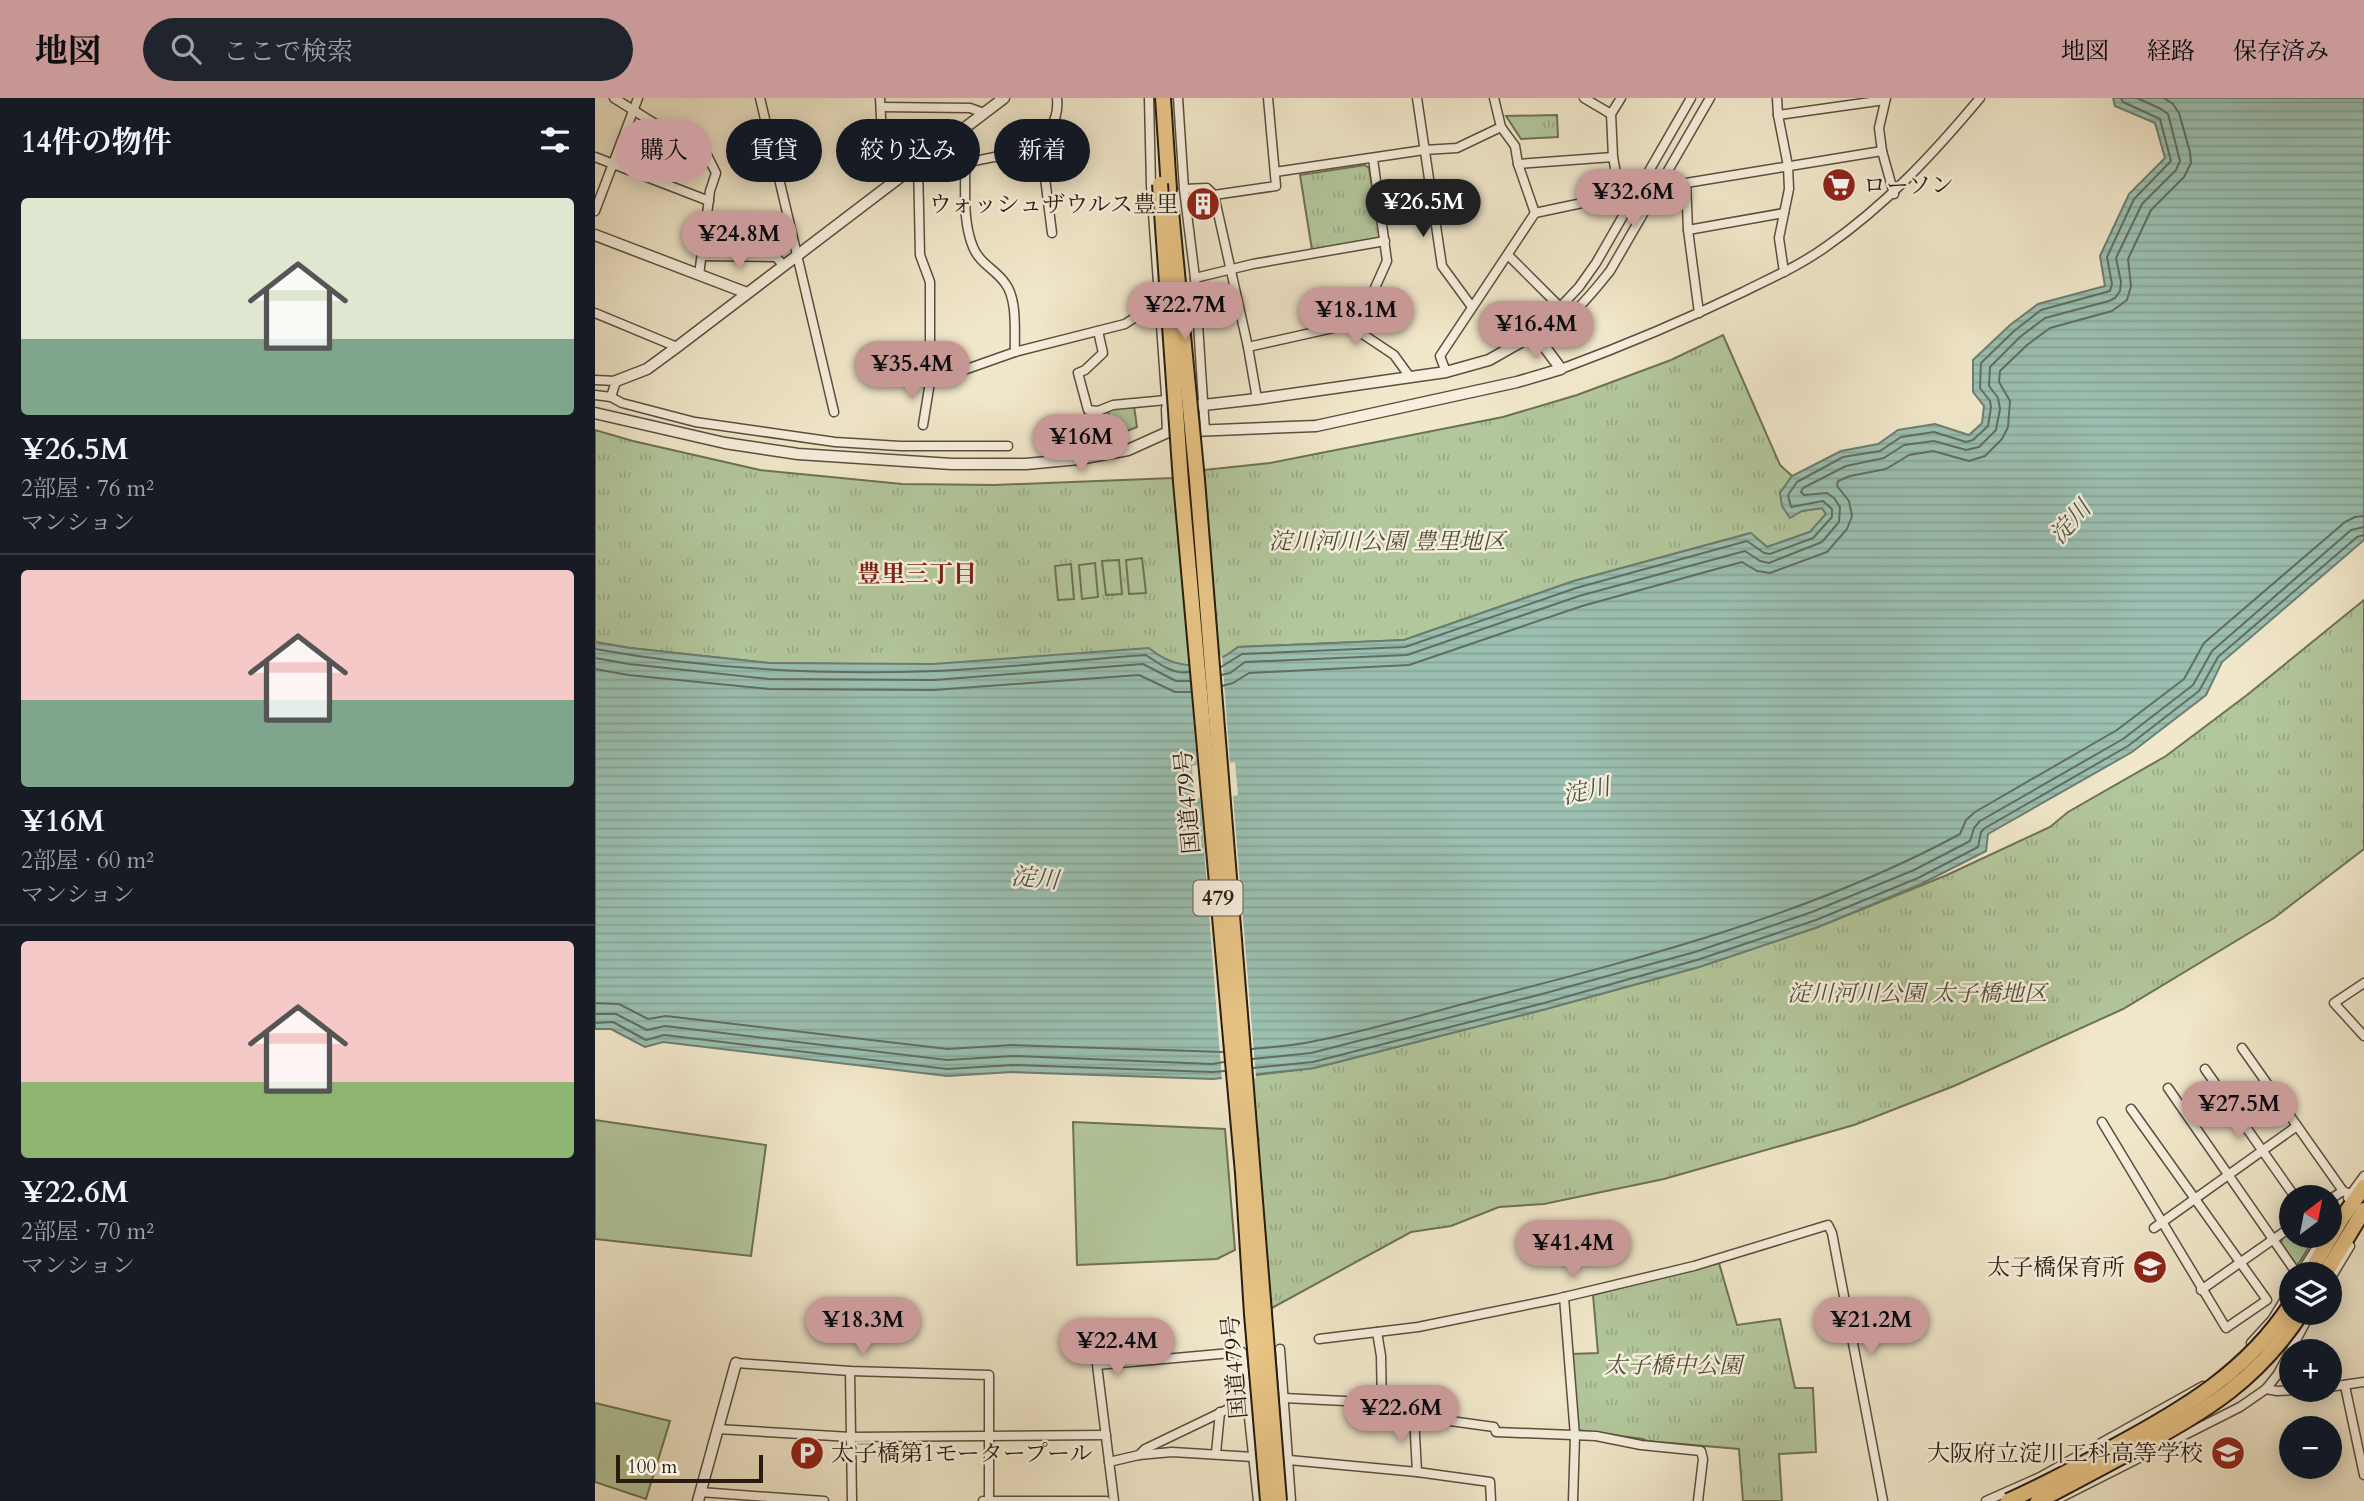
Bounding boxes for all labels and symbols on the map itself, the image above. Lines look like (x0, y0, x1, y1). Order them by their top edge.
supermarket icon: ローソン (1820, 166, 1858, 204)
pin: ¥32.6M (1576, 170, 1690, 229)
place label: ローソン (1863, 170, 1954, 201)
pin: ¥26.5M (1366, 180, 1480, 239)
building icon: ウォッシュザウルス豊里 (1184, 185, 1222, 223)
place label: ウォッシュザウルス豊里 (929, 189, 1179, 220)
pin: ¥24.8M (682, 212, 796, 271)
pin: ¥22.7M (1128, 282, 1242, 342)
pin: ¥18.1M (1299, 288, 1413, 347)
pin: ¥16.4M (1479, 302, 1593, 361)
pin: ¥35.4M (855, 342, 969, 401)
pin: ¥16M (1040, 414, 1122, 474)
water label: 淀川 (2042, 491, 2101, 551)
park label: 淀川河川公園 豊里地区 (1269, 526, 1508, 557)
district label: 豊里三丁目 (857, 558, 977, 591)
street label: 国道479号 (1168, 749, 1207, 855)
water label: 淀川 (1559, 770, 1616, 813)
water label: 淀川 (1010, 860, 1063, 897)
road number: 479 (1193, 880, 1243, 916)
park label: 淀川河川公園 太子橋地区 (1787, 978, 2050, 1009)
pin: ¥27.5M (2182, 1082, 2296, 1141)
north arrow (2279, 1185, 2341, 1248)
pin: ¥41.4M (1516, 1220, 1630, 1280)
school or university icon: 太子橋保育所 (2131, 1248, 2169, 1286)
place label: 太子橋保育所 (1987, 1252, 2125, 1283)
pin: ¥18.3M (806, 1298, 920, 1357)
pin: ¥21.2M (1814, 1298, 1928, 1357)
street label: 国道479号 (1215, 1314, 1254, 1420)
pin: ¥22.4M (1060, 1318, 1174, 1378)
park label: 太子橋中公園 (1604, 1350, 1746, 1381)
pin: ¥22.6M (1344, 1386, 1458, 1445)
parking icon: 太子橋第1モータープール (788, 1434, 826, 1472)
school or university icon: 大阪府立淀川工科高等学校 (2209, 1434, 2247, 1472)
place label: 太子橋第1モータープール (831, 1438, 1093, 1469)
place label: 大阪府立淀川工科高等学校 (1927, 1438, 2203, 1469)
scale bar (616, 1452, 763, 1484)

